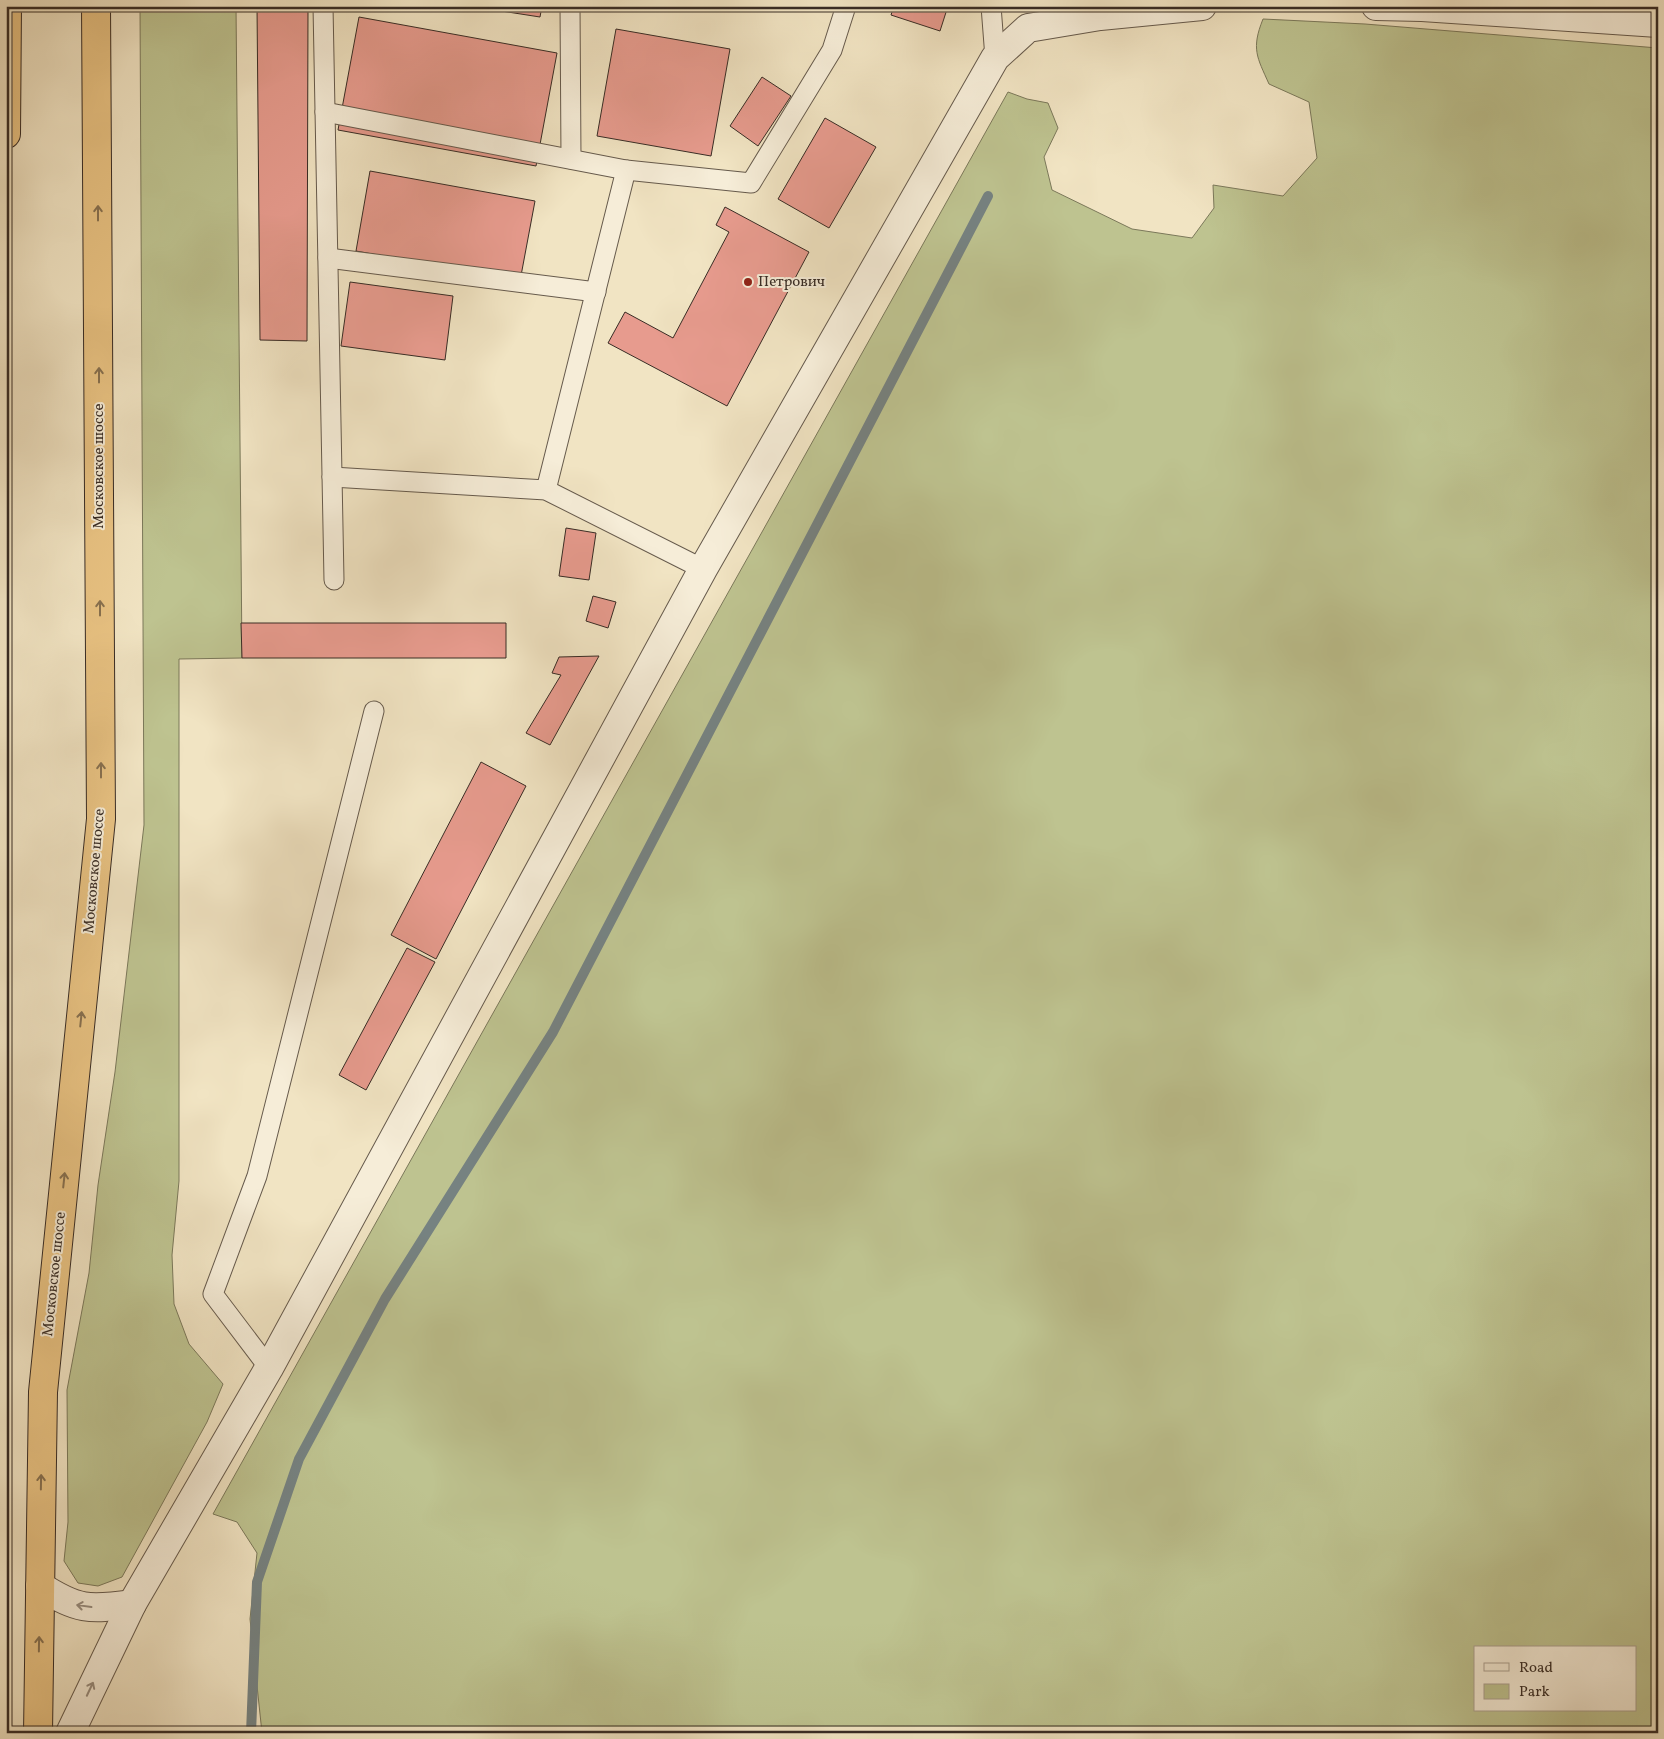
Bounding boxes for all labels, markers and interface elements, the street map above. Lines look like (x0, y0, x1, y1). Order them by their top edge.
one-way arrow (93, 205, 103, 222)
place label: Петрович (758, 272, 825, 293)
marker: Петрович (742, 276, 754, 288)
one-way arrow (94, 368, 104, 384)
street label: Московское шоссе (89, 403, 110, 529)
one-way arrow (95, 600, 105, 616)
one-way arrow (96, 763, 106, 779)
street label: Московское шоссе (79, 808, 111, 934)
one-way arrow (76, 1011, 86, 1027)
one-way arrow (59, 1173, 69, 1189)
street label: Московское шоссе (38, 1211, 72, 1337)
one-way arrow (36, 1474, 46, 1490)
one-way arrow (77, 1601, 93, 1611)
one-way arrow (34, 1637, 44, 1653)
legend (1474, 1646, 1636, 1712)
text: Road (1519, 1658, 1553, 1679)
one-way arrow (86, 1682, 96, 1697)
text: Park (1519, 1682, 1550, 1703)

